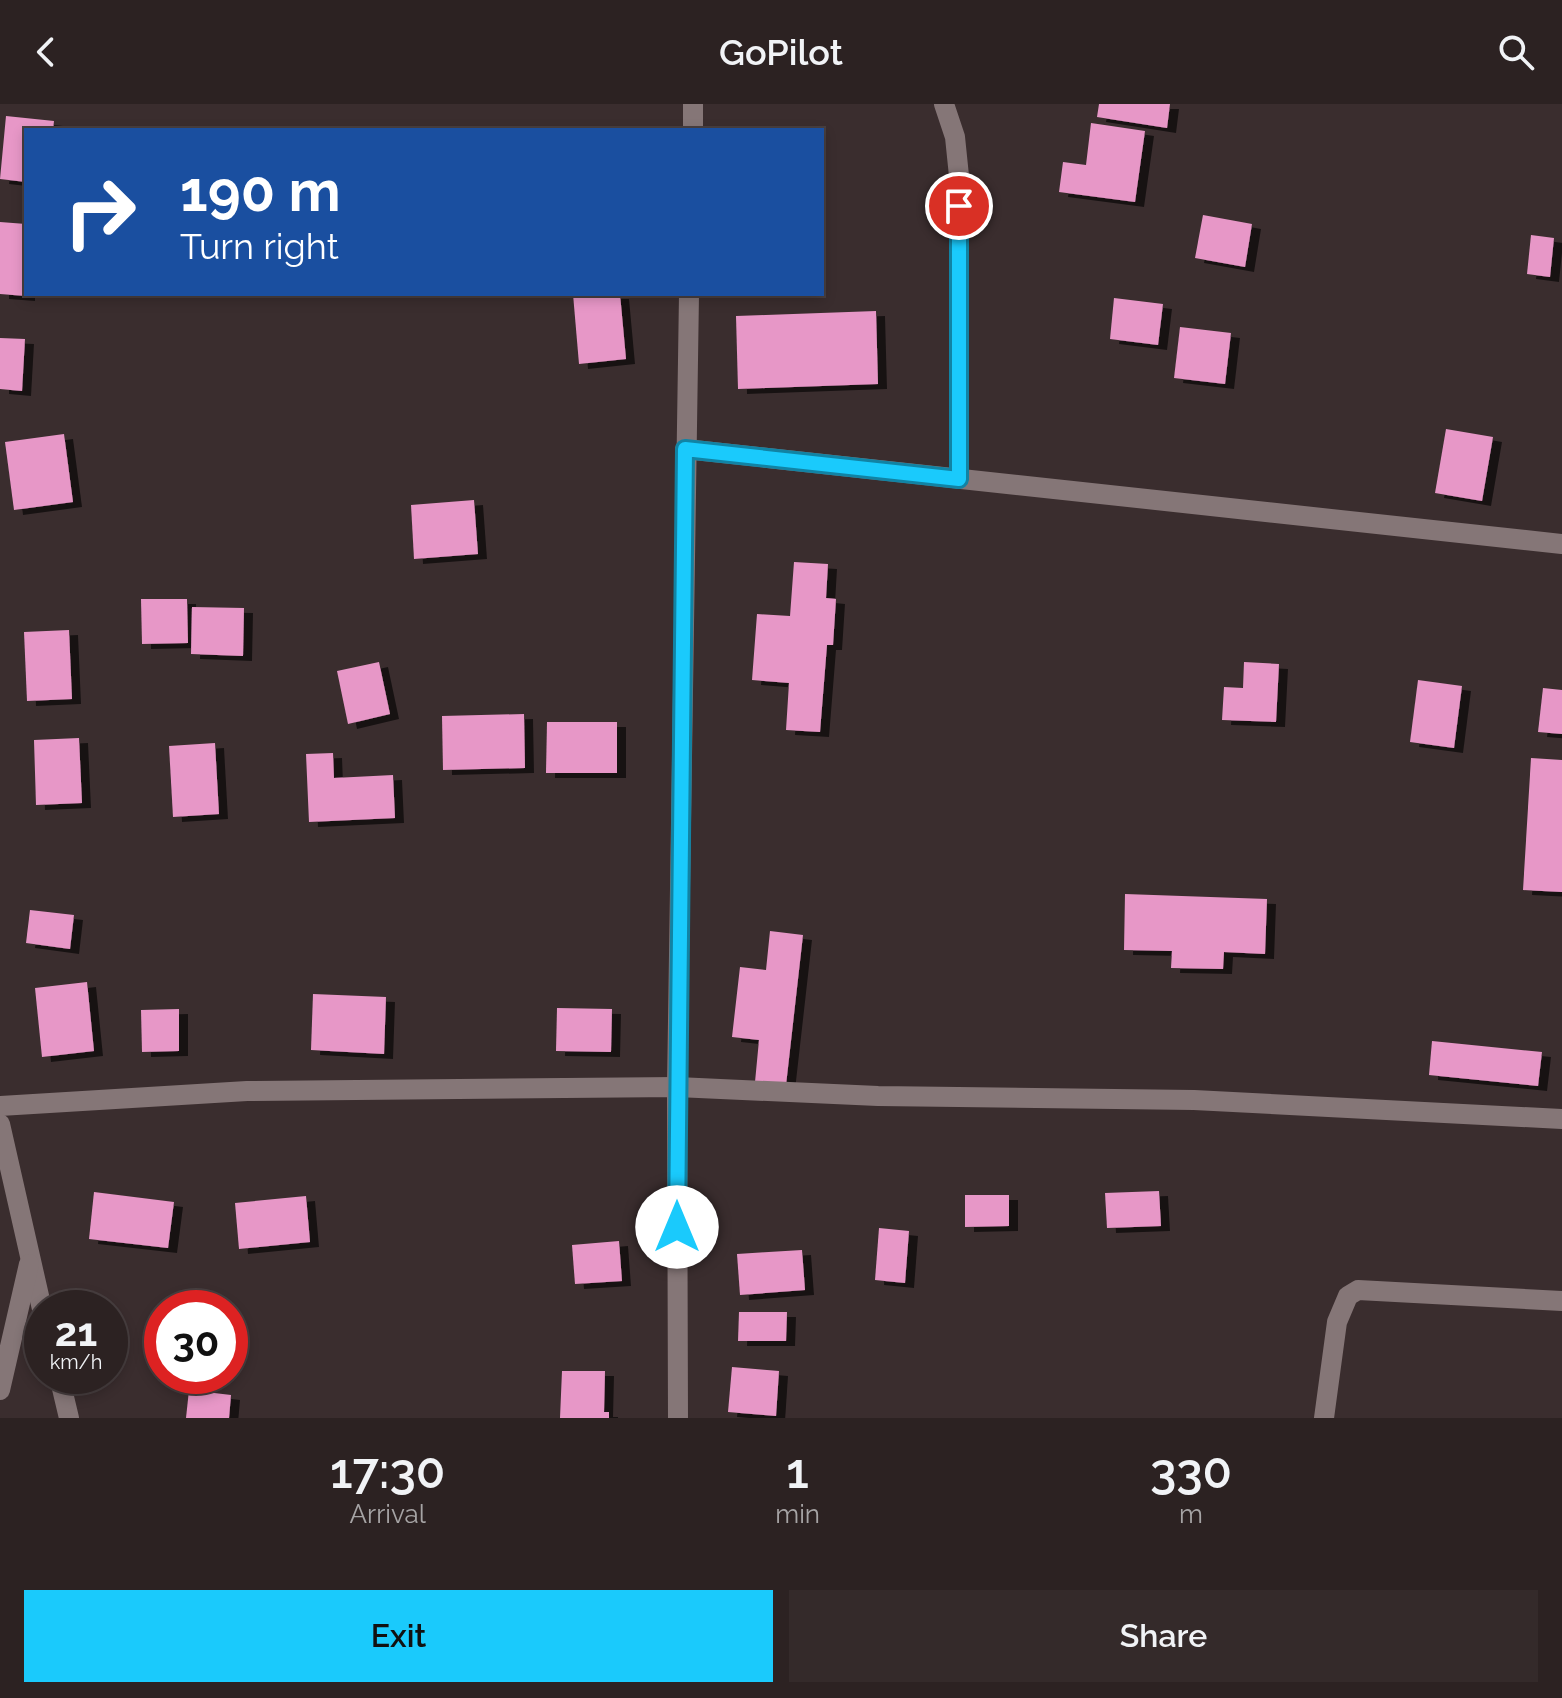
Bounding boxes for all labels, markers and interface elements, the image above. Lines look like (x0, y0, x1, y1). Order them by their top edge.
icon: back (24, 30, 68, 74)
icon: search (1494, 30, 1538, 74)
text: GoPilot (719, 31, 843, 73)
text: 190 m (180, 158, 341, 224)
icon: right (48, 160, 152, 264)
pin (925, 172, 993, 240)
icon: arrive (937, 184, 981, 228)
text: Turn right (180, 225, 339, 267)
position arrow (635, 1185, 719, 1269)
speed limit sign: 30 (144, 1290, 248, 1394)
text: 21 (55, 1308, 97, 1355)
text: km/h (50, 1350, 102, 1374)
text: 17:30 (330, 1443, 445, 1499)
text: 1 (786, 1443, 809, 1499)
text: 330 (1150, 1443, 1232, 1499)
text: Arrival (350, 1499, 426, 1529)
text: min (775, 1499, 820, 1529)
text: m (1179, 1499, 1203, 1529)
button: Exit (24, 1590, 773, 1682)
button: Share (789, 1590, 1538, 1682)

